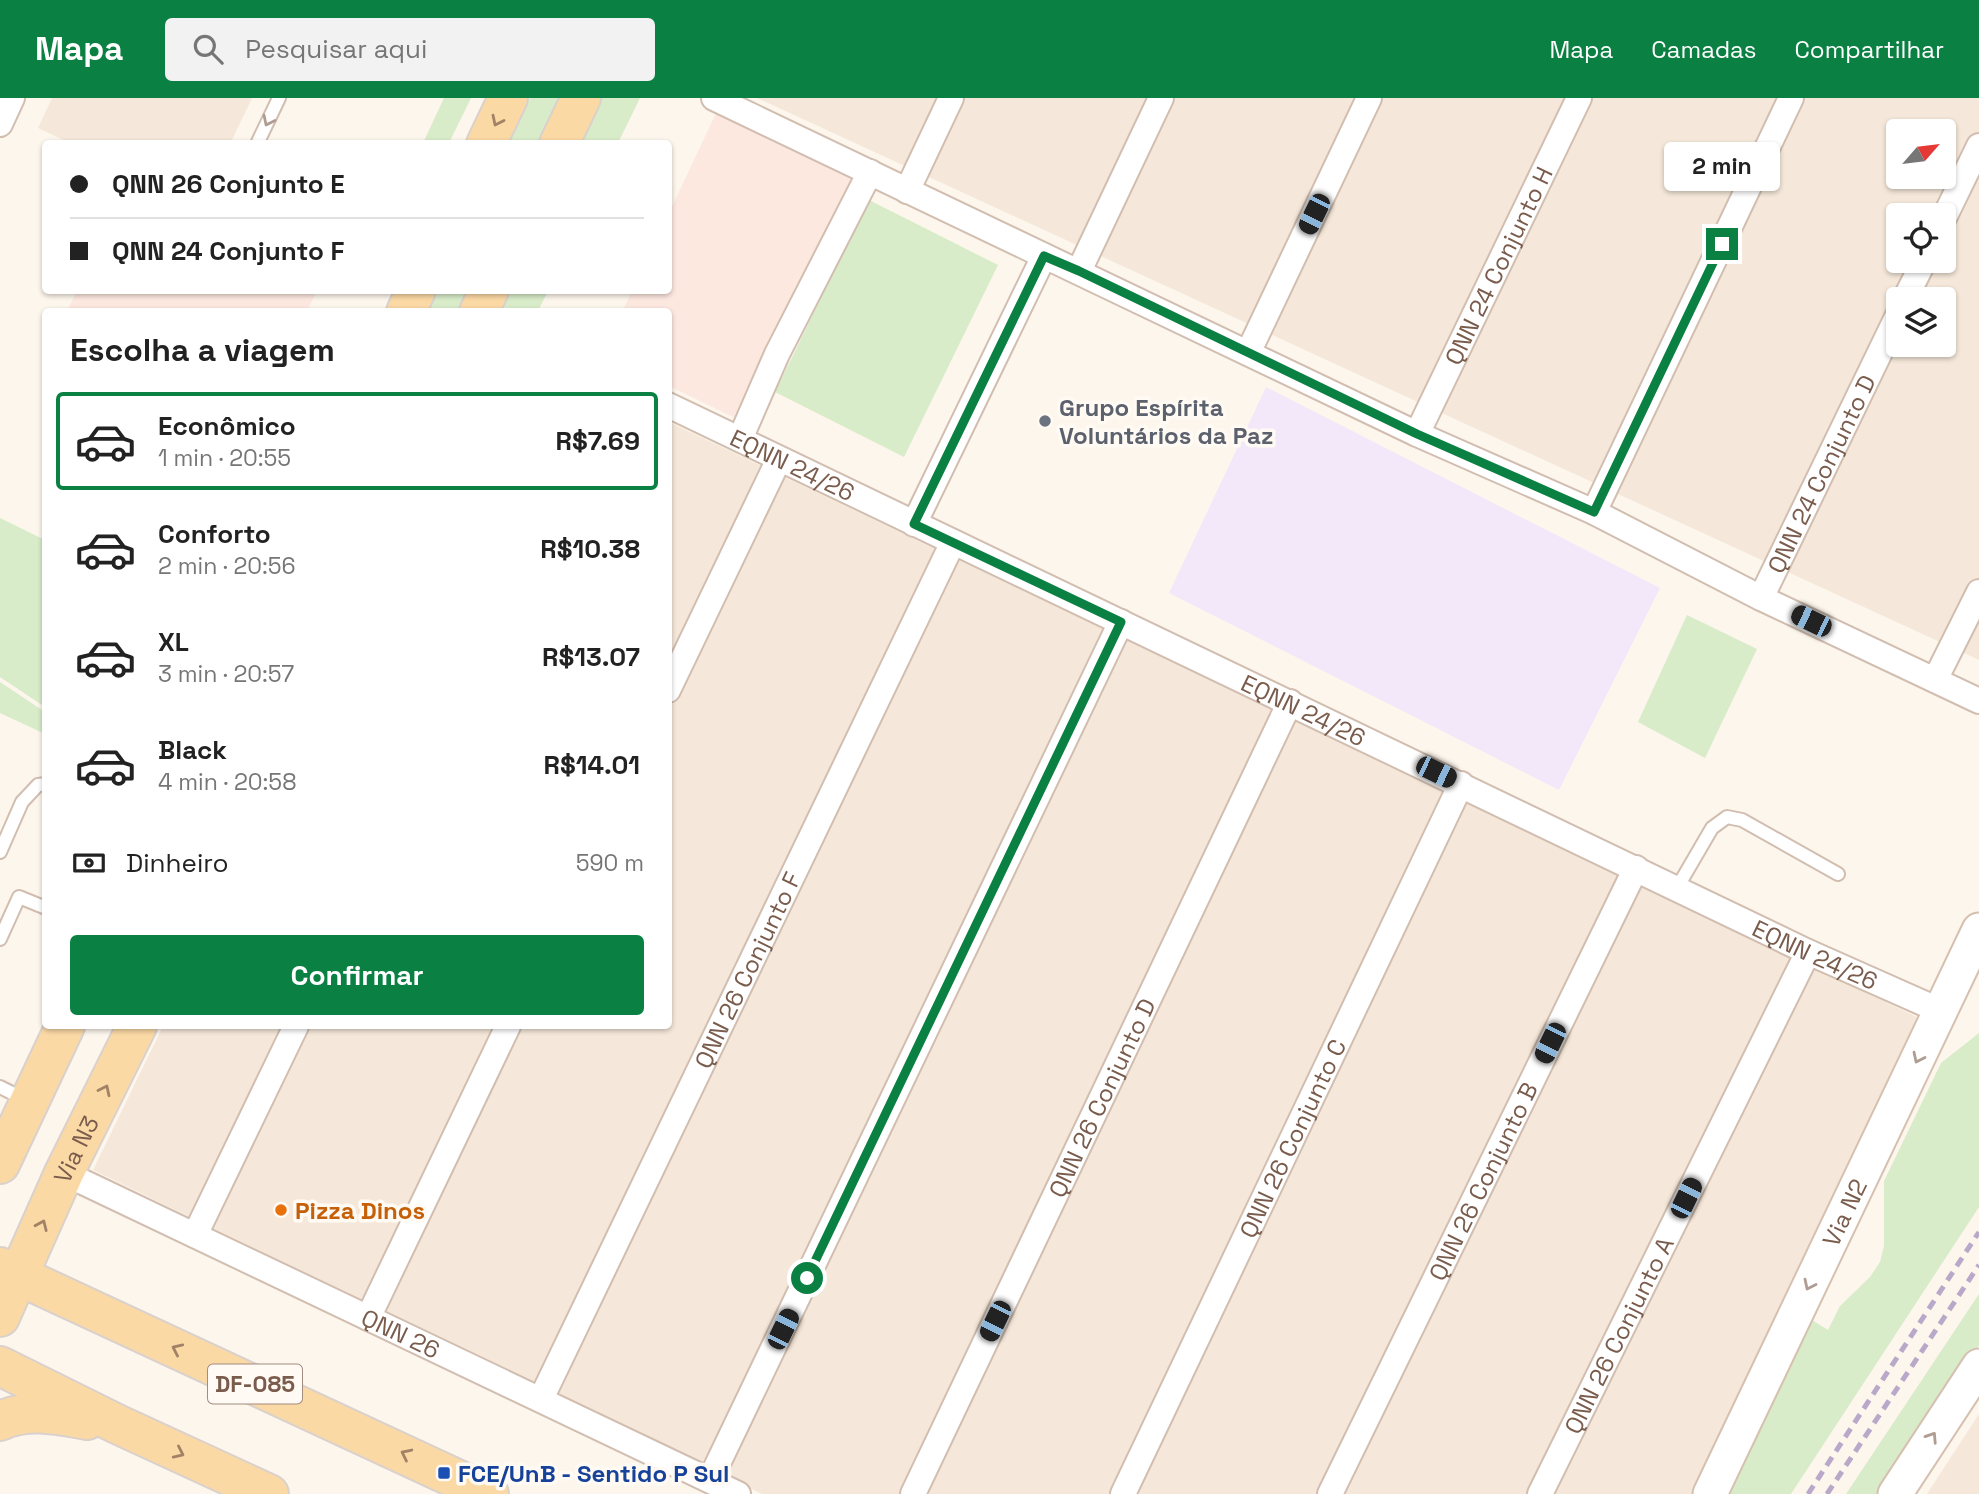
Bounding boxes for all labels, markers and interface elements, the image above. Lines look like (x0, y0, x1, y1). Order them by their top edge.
search box (165, 18, 655, 81)
text: Mapa (35, 28, 123, 70)
icon: search (189, 30, 227, 68)
text: Pesquisar aqui (245, 32, 427, 66)
text: Mapa (1549, 34, 1613, 65)
text: Camadas (1651, 34, 1756, 65)
text: Compartilhar (1794, 34, 1944, 65)
one-way arrow (263, 114, 277, 126)
one-way arrow (491, 114, 505, 126)
north arrow (1886, 119, 1956, 189)
map controls (1886, 119, 1956, 357)
callout: 2 min (1664, 142, 1780, 192)
text: 2 min (1692, 151, 1752, 181)
street label: QNN 24 Conjunto H (1437, 161, 1559, 370)
text: QNN 26 Conjunto E (112, 167, 345, 201)
car (1296, 191, 1333, 237)
button: locate (1886, 203, 1956, 273)
route end (1706, 228, 1738, 260)
text: QNN 24 Conjunto F (112, 234, 344, 268)
button: layers (1886, 287, 1956, 357)
text: Escolha a viagem (70, 330, 335, 370)
street label: QNN 24 Conjunto D (1760, 370, 1882, 578)
place label: Grupo Espírita Voluntários da Paz (1059, 392, 1273, 451)
text: Econômico (158, 409, 296, 443)
icon: car (74, 410, 137, 473)
marker: Grupo Espírita Voluntários da Paz (1037, 413, 1053, 429)
street label: EQNN 24/26 (725, 422, 860, 508)
text: R$7.69 (556, 424, 640, 458)
text: 1 min · 20:55 (158, 443, 291, 473)
text: Conforto (158, 517, 271, 551)
icon: car (74, 518, 137, 581)
text: R$10.38 (540, 532, 640, 566)
text: 2 min · 20:56 (158, 551, 296, 581)
car (1788, 602, 1835, 640)
text: XL (158, 625, 189, 659)
icon: car (74, 626, 137, 689)
text: R$13.07 (542, 640, 640, 674)
text: 3 min · 20:57 (158, 659, 294, 689)
street label: EQNN 24/26 (1236, 667, 1371, 753)
text: Black (158, 733, 227, 767)
icon: car (74, 734, 137, 797)
text: R$14.01 (543, 748, 640, 782)
car (1413, 753, 1460, 791)
text: 4 min · 20:58 (158, 767, 296, 797)
icon: cash (70, 844, 108, 882)
text: Dinheiro (126, 846, 229, 880)
text: 590 m (576, 848, 644, 878)
street label: QNN 26 Conjunto F (687, 867, 808, 1073)
street label: EQNN 24/26 (1747, 912, 1883, 996)
button: Confirmar (70, 935, 644, 1015)
street label: QNN 26 Conjunto D (1041, 993, 1162, 1202)
car (1532, 1020, 1569, 1066)
street label: QNN 26 Conjunto C (1232, 1034, 1353, 1243)
one-way arrow (1912, 1051, 1926, 1063)
street label: QNN 26 Conjunto B (1421, 1077, 1544, 1286)
one-way arrow (97, 1085, 111, 1097)
street label: Via N3 (46, 1111, 105, 1188)
street label: Via N2 (1815, 1174, 1874, 1251)
car (1668, 1175, 1705, 1221)
place label: Pizza Dinos (295, 1195, 425, 1226)
marker: Pizza Dinos (273, 1202, 289, 1218)
one-way arrow (34, 1219, 48, 1232)
street label: QNN 26 Conjunto A (1557, 1232, 1680, 1439)
route start (791, 1262, 823, 1294)
one-way arrow (1803, 1278, 1817, 1291)
car (977, 1298, 1014, 1344)
street label: QNN 26 (356, 1301, 445, 1365)
car (765, 1306, 802, 1352)
one-way arrow (172, 1343, 184, 1357)
road number: DF-085 (208, 1364, 302, 1404)
one-way arrow (1924, 1432, 1937, 1445)
one-way arrow (172, 1444, 184, 1458)
one-way arrow (401, 1449, 413, 1463)
place label: FCE/UnB - Sentido P Sul (458, 1458, 729, 1489)
marker: FCE/UnB - Sentido P Sul (436, 1465, 452, 1481)

